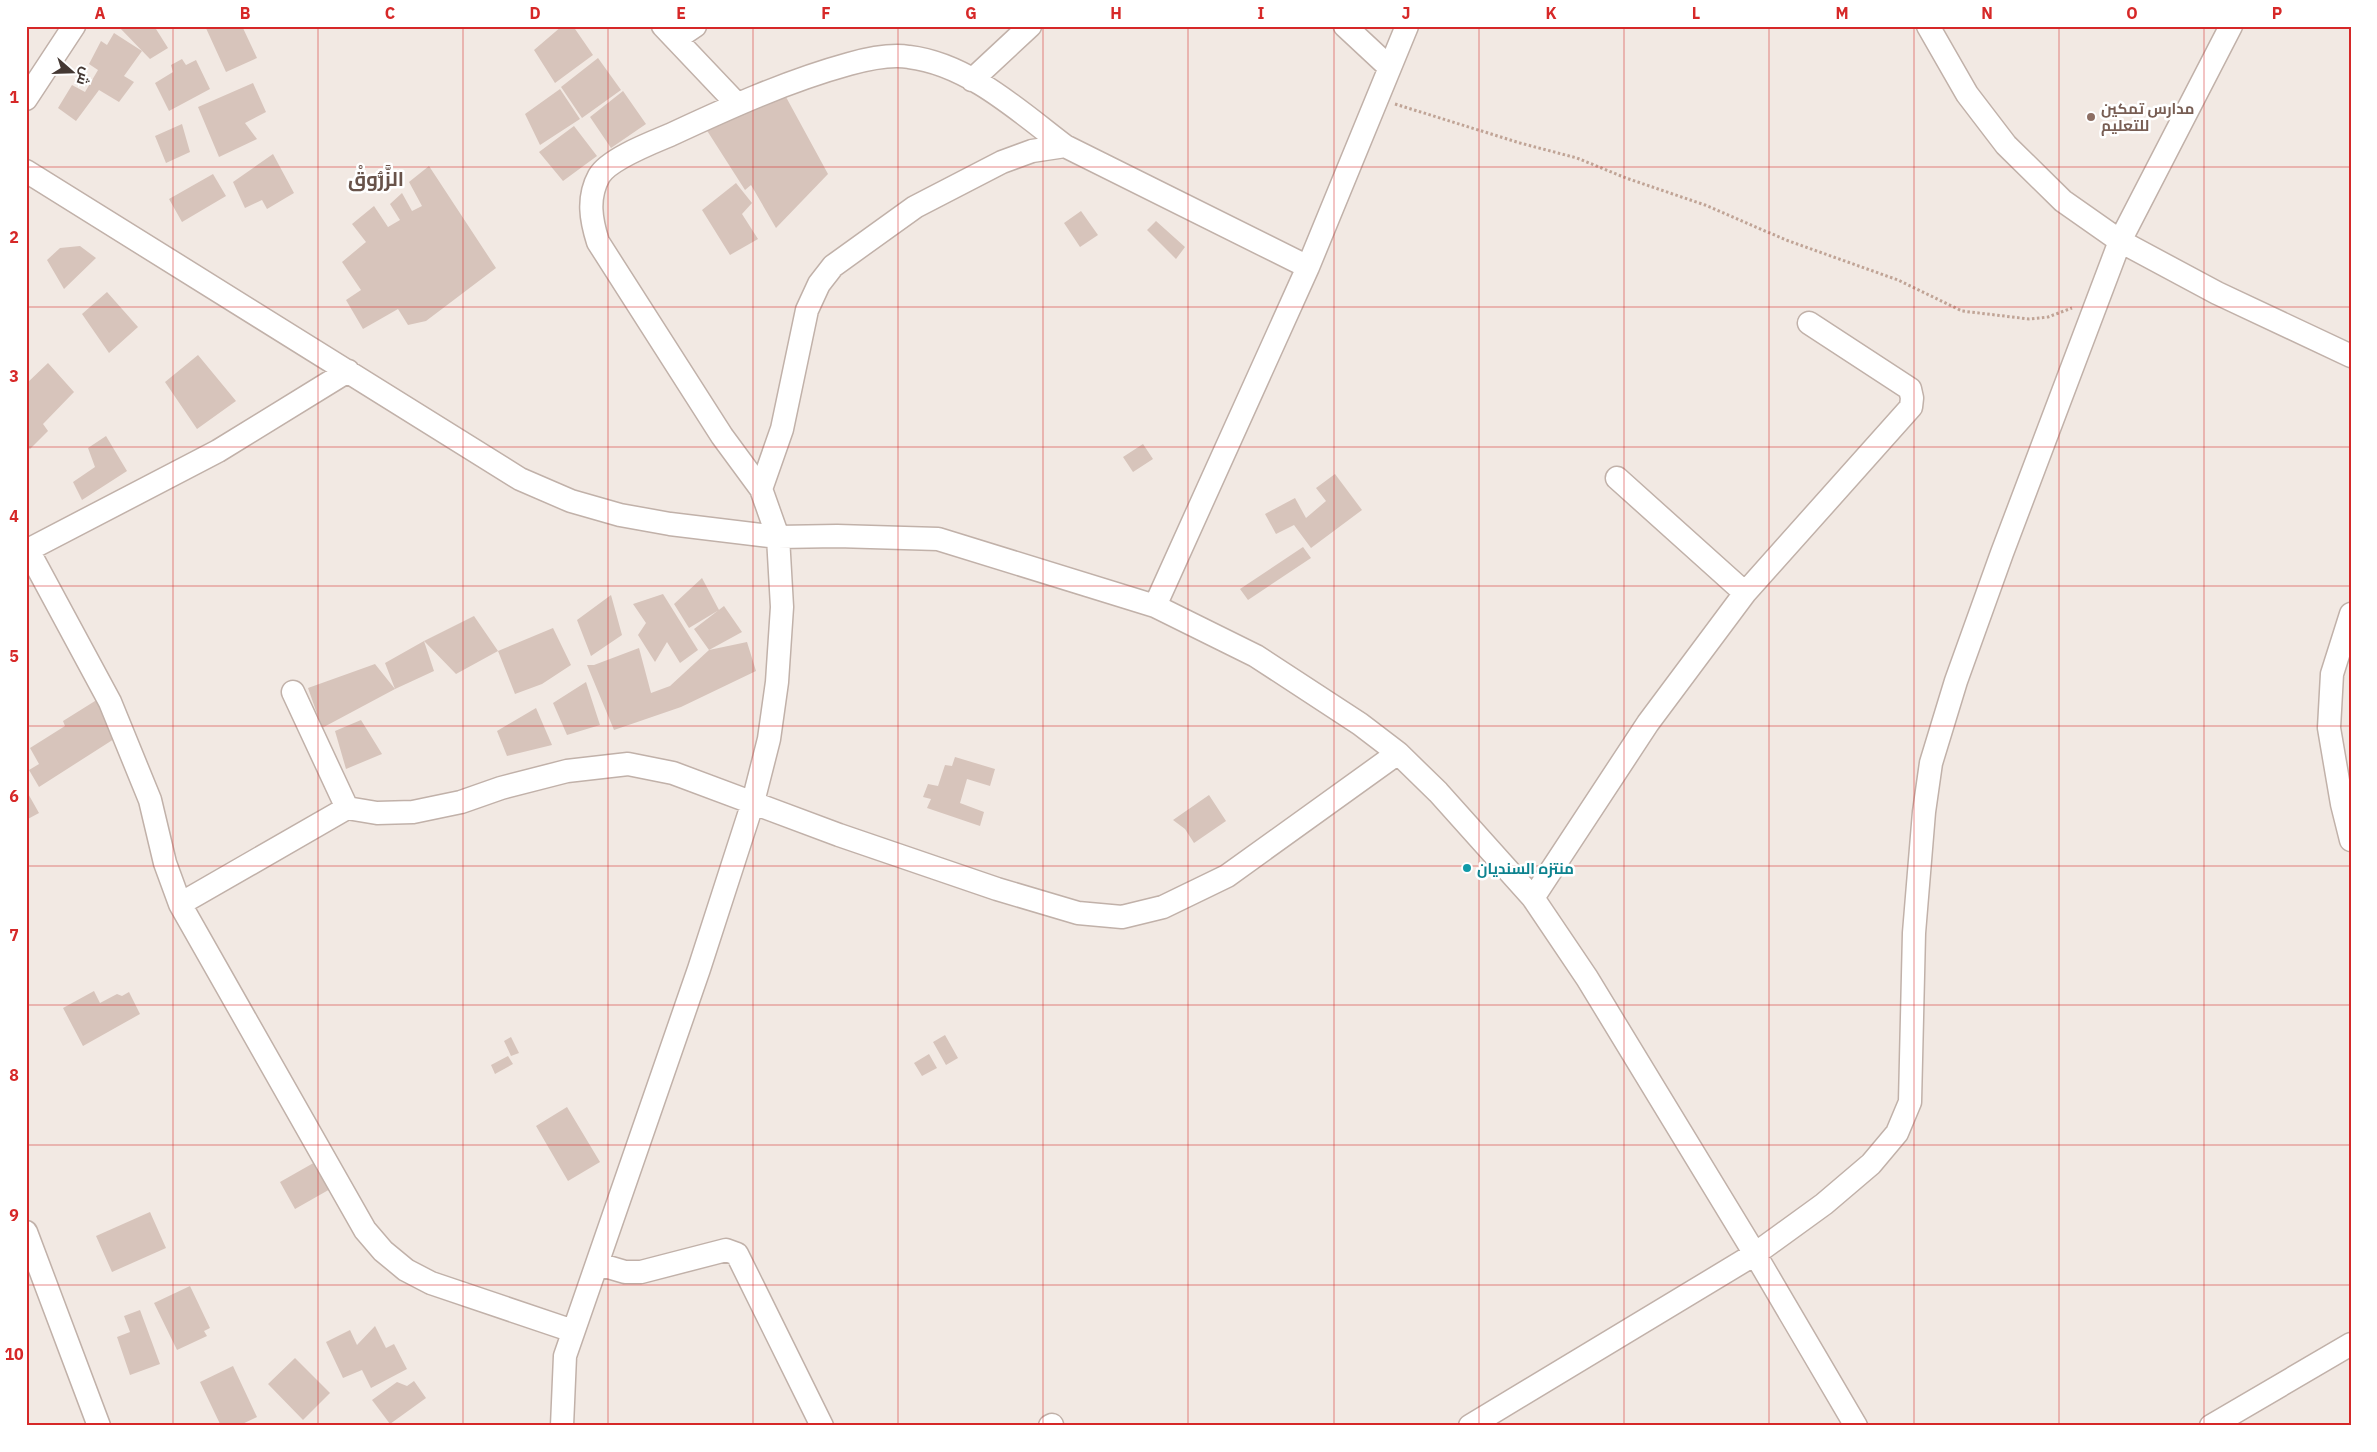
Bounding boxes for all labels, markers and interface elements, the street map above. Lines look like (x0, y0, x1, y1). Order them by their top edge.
text: A (95, 3, 106, 23)
text: B (240, 3, 251, 23)
text: C (385, 3, 395, 23)
text: D (529, 3, 541, 23)
text: E (676, 3, 686, 23)
text: F (821, 3, 831, 23)
text: G (965, 3, 977, 23)
text: H (1110, 3, 1122, 23)
text: I (1258, 3, 1265, 23)
text: J (1402, 3, 1410, 23)
text: K (1545, 3, 1557, 23)
text: L (1692, 3, 1700, 23)
text: M (1835, 3, 1849, 23)
text: N (1981, 3, 1993, 23)
text: O (2126, 3, 2138, 23)
text: P (2272, 3, 2282, 23)
north arrow (48, 48, 98, 98)
text: ش (73, 65, 96, 88)
text: 1 (9, 87, 19, 107)
place label: مدارس تمكين للتعليم (2101, 99, 2194, 136)
marker: مدارس تمكين للتعليم (2085, 111, 2097, 123)
district label: الزَّرُّوقْ (348, 165, 404, 192)
text: 2 (9, 227, 19, 247)
text: 3 (9, 366, 19, 386)
text: 4 (9, 506, 19, 526)
text: 5 (9, 646, 19, 666)
text: 6 (9, 786, 19, 806)
place label: منتزه السنديان (1477, 859, 1574, 878)
marker: منتزه السنديان (1461, 862, 1473, 874)
text: 7 (9, 925, 19, 945)
text: 8 (9, 1065, 19, 1085)
text: 9 (9, 1205, 19, 1225)
text: 10 (4, 1344, 24, 1364)

